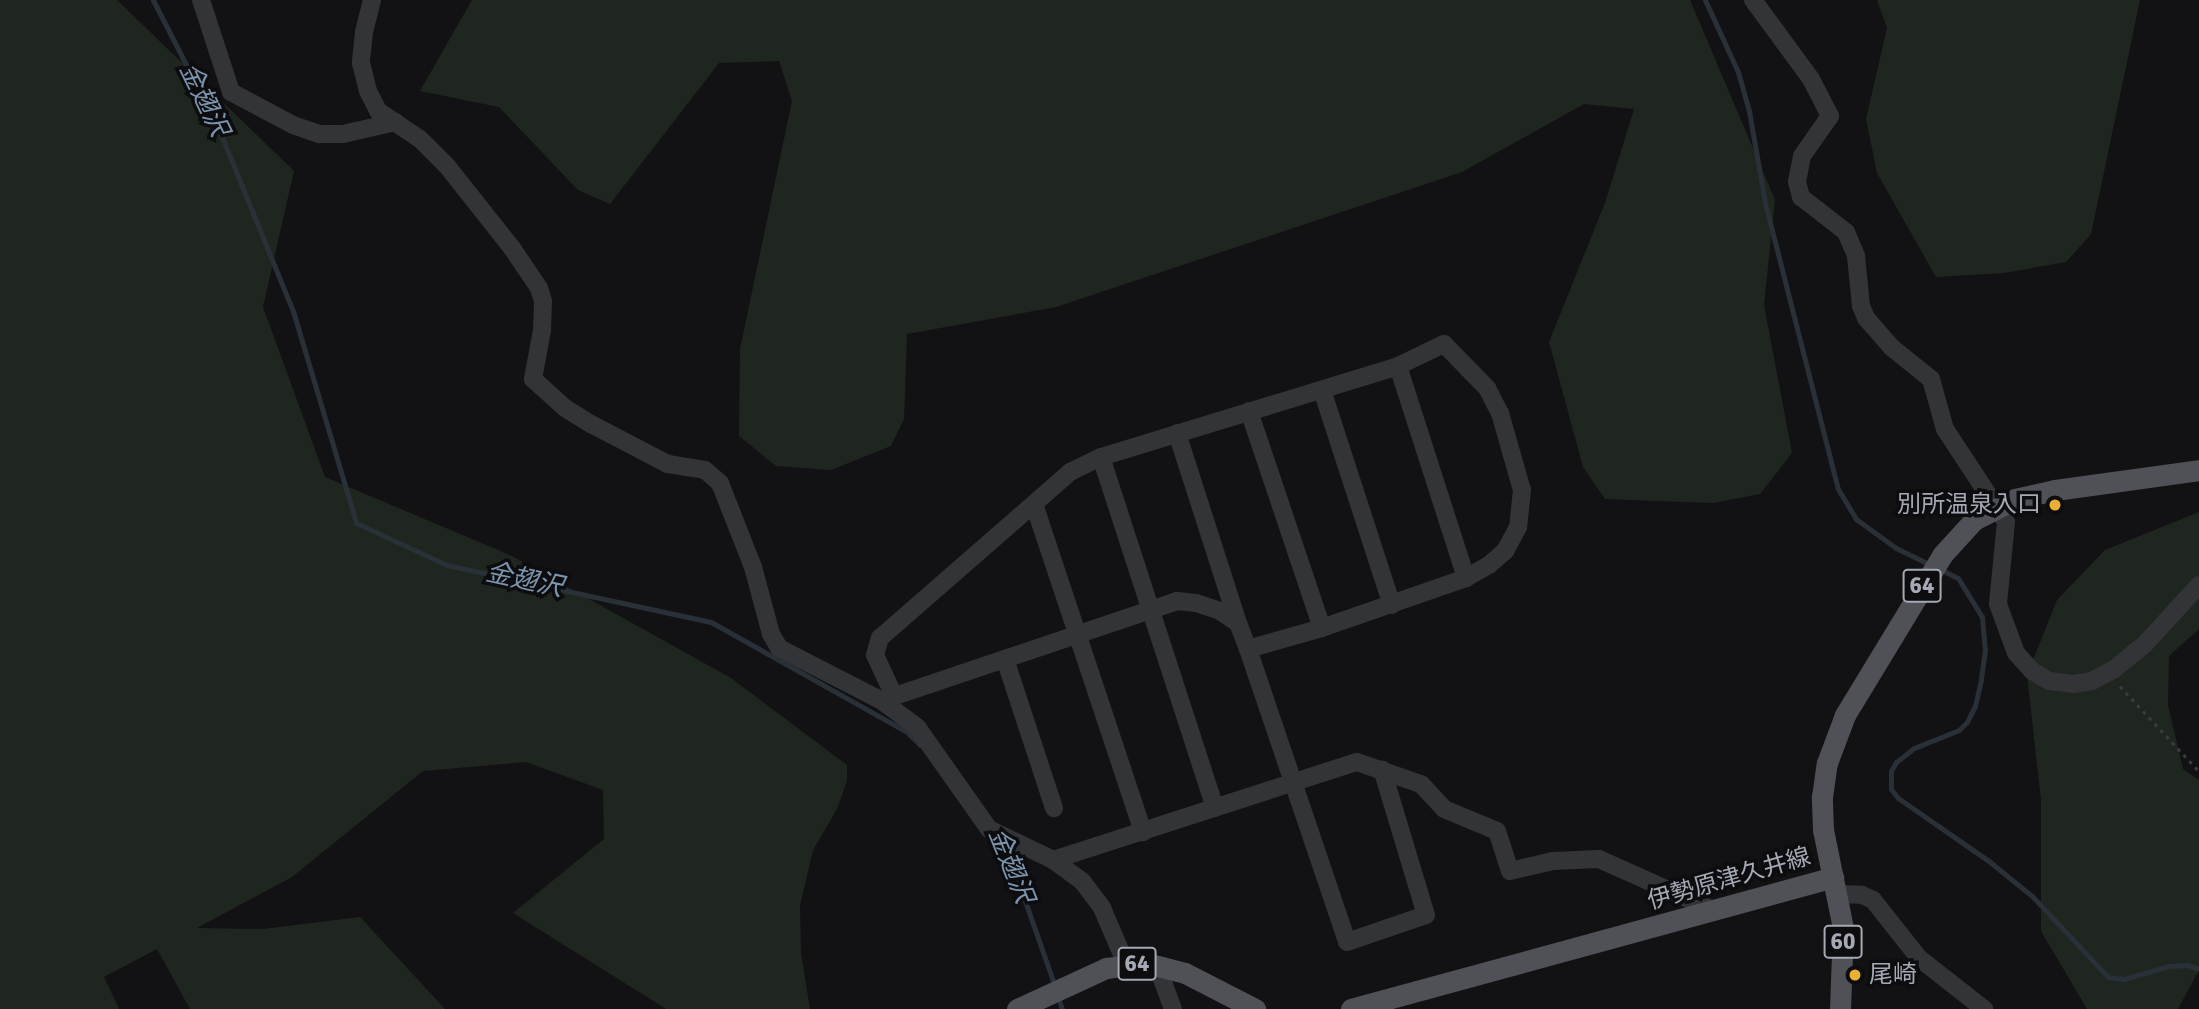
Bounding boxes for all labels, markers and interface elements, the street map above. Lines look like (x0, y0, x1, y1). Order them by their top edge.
water label: 金翅沢 (172, 58, 234, 142)
place label: 別所温泉入口 (1897, 491, 2041, 519)
marker: 別所温泉入口 (2047, 497, 2063, 513)
water label: 金翅沢 (483, 558, 565, 604)
road number: 64 (1901, 566, 1943, 606)
water label: 金翅沢 (981, 824, 1039, 908)
street label: 伊勢原津久井線 (1644, 842, 1814, 916)
road number: 60 (1822, 923, 1864, 962)
road number: 64 (1116, 945, 1158, 984)
place label: 尾崎 (1869, 961, 1917, 989)
marker: 尾崎 (1847, 967, 1863, 983)

